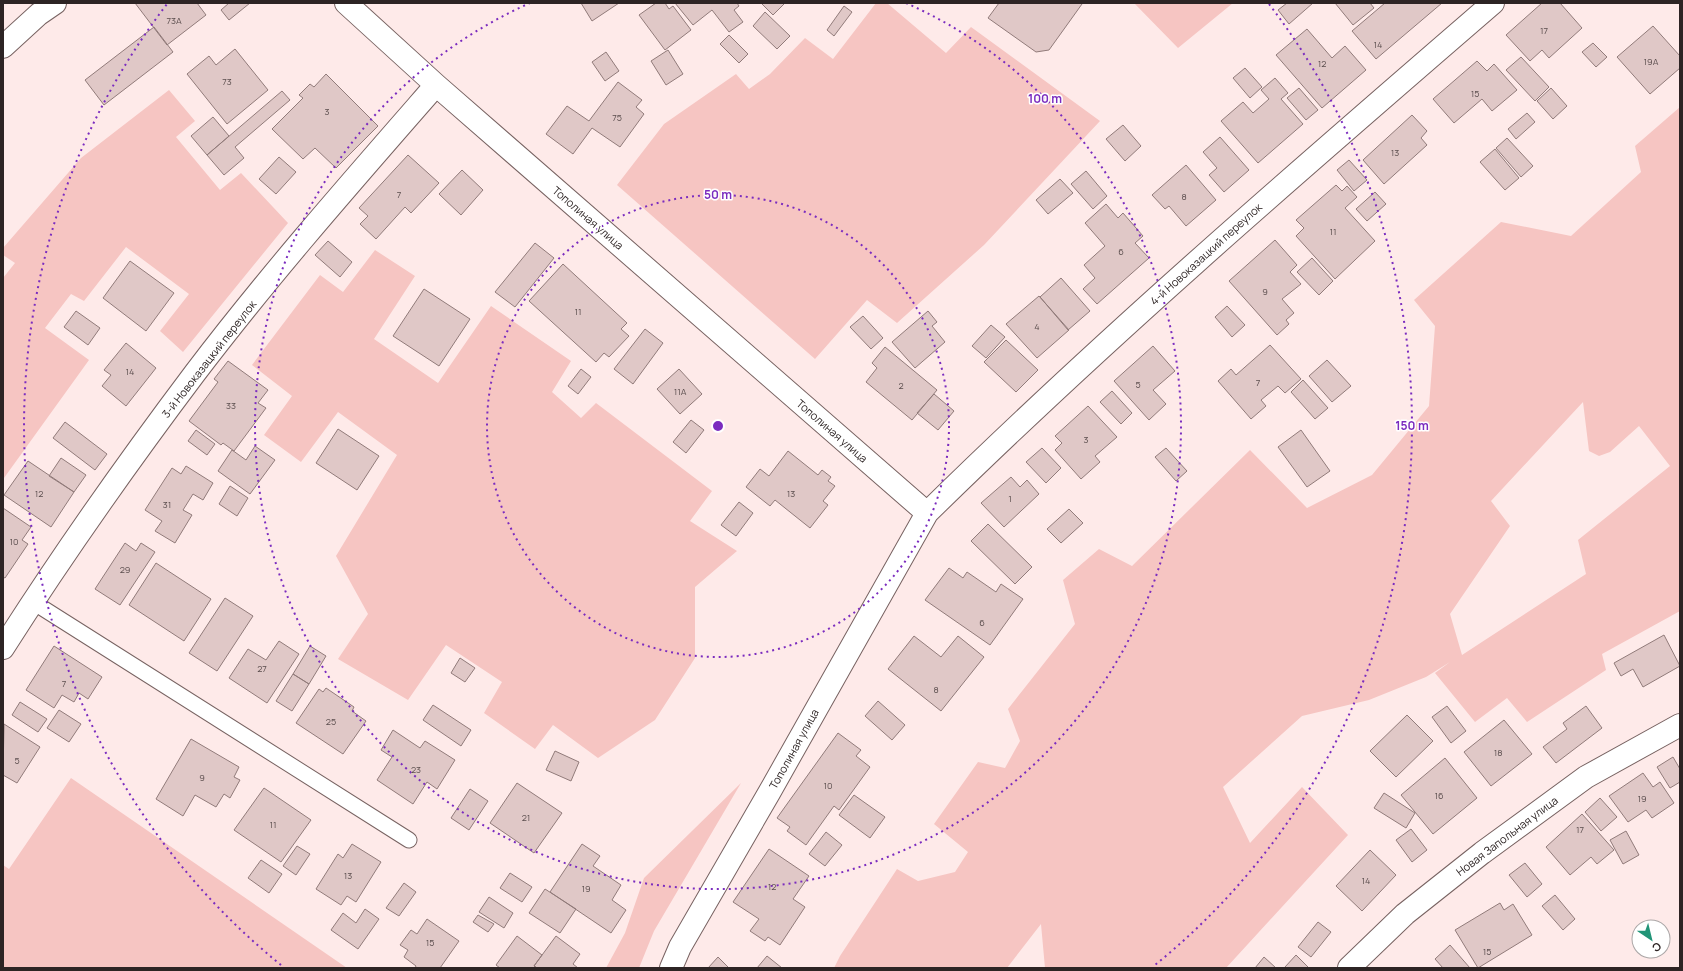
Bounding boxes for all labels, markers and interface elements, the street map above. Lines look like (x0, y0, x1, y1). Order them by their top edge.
house number: 73А (166, 14, 182, 27)
house number: 17 (1540, 24, 1548, 37)
house number: 14 (1374, 38, 1382, 51)
house number: 19А (1644, 55, 1659, 68)
house number: 12 (1318, 57, 1326, 70)
house number: 73 (222, 75, 232, 88)
house number: 15 (1471, 87, 1479, 100)
text: 100 m (1028, 90, 1062, 107)
house number: 3 (325, 105, 330, 118)
house number: 75 (612, 111, 622, 124)
house number: 13 (1391, 146, 1399, 159)
street label: Тополиная улица (550, 183, 627, 253)
text: 50 m (704, 186, 732, 203)
house number: 7 (397, 188, 402, 201)
house number: 8 (1181, 190, 1187, 203)
street label: 4-й Новоказацкий переулок (1147, 199, 1265, 308)
house number: 11 (1329, 225, 1337, 238)
house number: 6 (1118, 245, 1124, 258)
house number: 9 (1262, 285, 1268, 298)
street label: 3-й Новоказацкий переулок (158, 296, 260, 421)
house number: 11 (574, 305, 582, 318)
house number: 4 (1034, 320, 1040, 333)
house number: 14 (126, 365, 134, 378)
house number: 7 (1256, 376, 1261, 389)
house number: 5 (1135, 378, 1141, 391)
house number: 2 (898, 379, 904, 392)
house number: 11А (674, 385, 687, 398)
street label: Тополиная улица (794, 396, 871, 466)
house number: 33 (226, 399, 236, 412)
text: 150 m (1395, 417, 1429, 434)
centre of rings (711, 419, 725, 433)
house number: 3 (1084, 433, 1089, 446)
house number: 12 (35, 487, 43, 500)
house number: 13 (787, 487, 795, 500)
house number: 1 (1008, 492, 1012, 505)
house number: 31 (163, 498, 171, 511)
house number: 10 (10, 535, 19, 548)
house number: 29 (120, 563, 130, 576)
house number: 6 (979, 616, 985, 629)
house number: 27 (257, 662, 267, 675)
house number: 7 (62, 677, 67, 690)
house number: 8 (933, 683, 939, 696)
street label: Тополиная улица (765, 706, 822, 792)
house number: 25 (326, 715, 336, 728)
house number: 18 (1494, 746, 1502, 759)
house number: 5 (14, 754, 20, 767)
house number: 23 (411, 763, 421, 776)
house number: 9 (199, 771, 205, 784)
house number: 10 (824, 779, 833, 792)
house number: 16 (1434, 789, 1444, 802)
street label: Новая Запольная улица (1453, 792, 1561, 879)
house number: 19 (1637, 792, 1647, 805)
house number: 21 (522, 811, 530, 824)
house number: 11 (269, 818, 277, 831)
house number: 17 (1576, 823, 1584, 836)
house number: 13 (344, 869, 352, 882)
house number: 14 (1362, 874, 1370, 887)
house number: 12 (768, 880, 776, 893)
house number: 19 (581, 882, 591, 895)
north arrow (1631, 919, 1671, 959)
house number: 15 (426, 936, 434, 949)
text: С (1649, 939, 1665, 956)
house number: 15 (1483, 945, 1491, 958)

